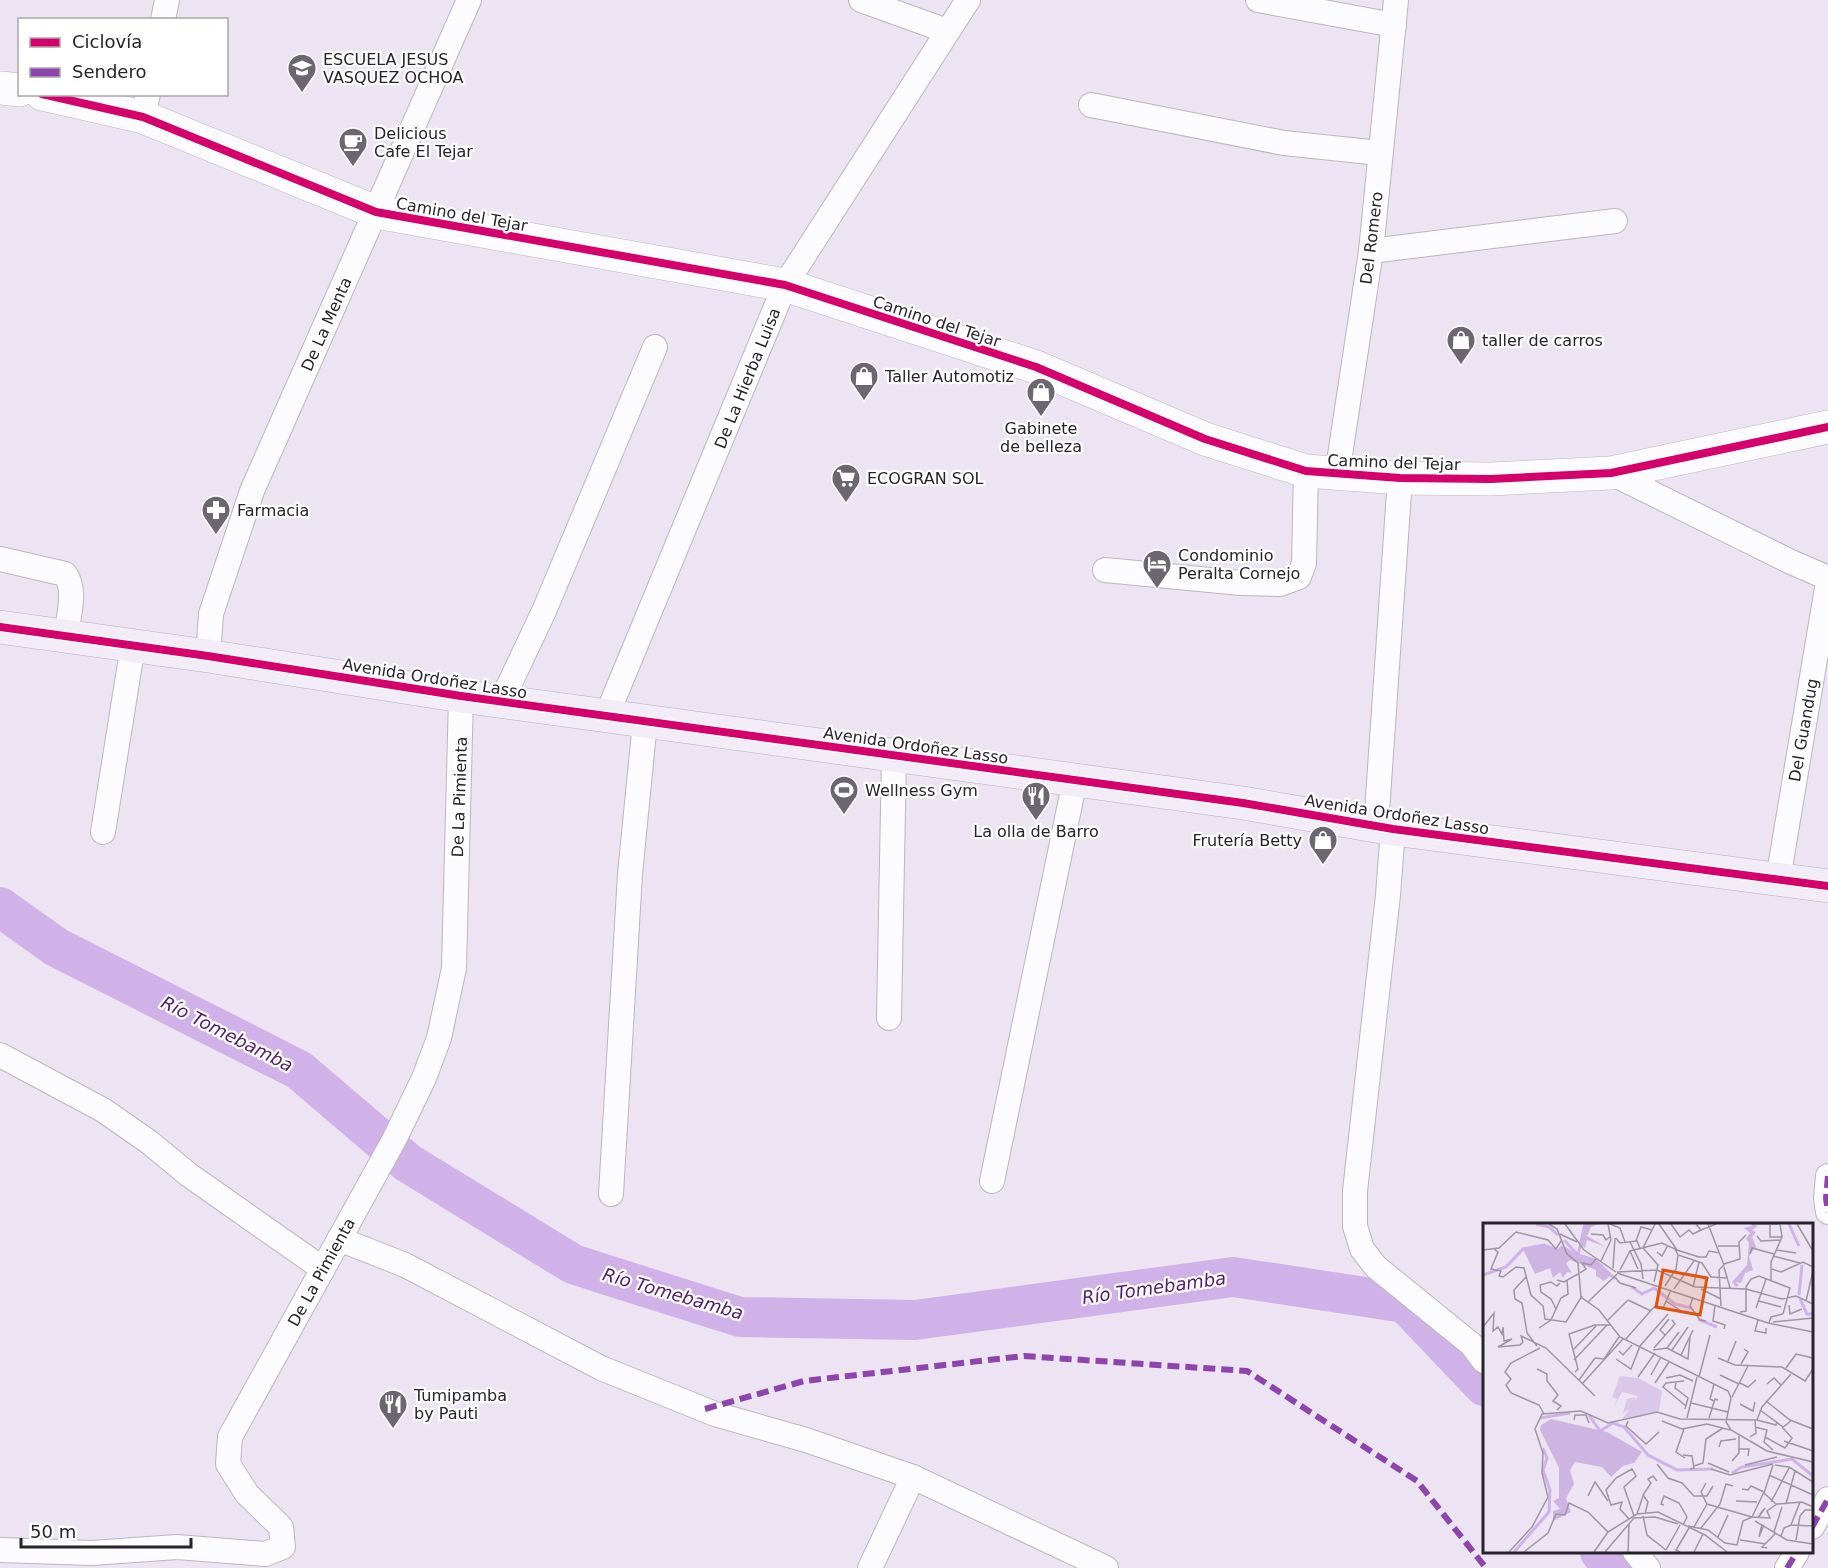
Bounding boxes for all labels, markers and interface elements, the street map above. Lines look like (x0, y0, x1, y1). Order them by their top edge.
legend (18, 18, 228, 96)
text: Ciclovía (72, 31, 142, 52)
place label: ESCUELA JESUS VASQUEZ OCHOA (323, 50, 464, 87)
school or university icon: ESCUELA JESUS VASQUEZ OCHOA (286, 52, 318, 94)
text: Sendero (72, 61, 146, 82)
place label: Delicious Cafe El Tejar (374, 124, 473, 161)
cafe icon: Delicious Cafe El Tejar (337, 126, 369, 168)
street label: Del Romero (1356, 191, 1387, 286)
street label: Camino del Tejar (395, 194, 530, 235)
street label: De La Menta (297, 274, 356, 374)
street label: Camino del Tejar (871, 292, 1004, 351)
street label: De La Hierba Luisa (710, 305, 784, 451)
shop icon: taller de carros (1445, 324, 1477, 366)
place label: taller de carros (1482, 331, 1603, 350)
shop icon: Taller Automotiz (848, 360, 880, 402)
place label: Taller Automotiz (884, 367, 1014, 386)
shop icon: Gabinete de belleza (1025, 376, 1057, 418)
place label: Gabinete de belleza (1000, 419, 1082, 456)
street label: Camino del Tejar (1327, 451, 1461, 474)
supermarket icon: ECOGRAN SOL (830, 462, 862, 504)
place label: ECOGRAN SOL (867, 469, 983, 488)
pharmacy icon: Farmacia (200, 494, 232, 536)
place label: Farmacia (237, 501, 309, 520)
place label: Condominio Peralta Cornejo (1178, 546, 1300, 583)
hotel icon: Condominio Peralta Cornejo (1141, 548, 1173, 590)
street label: Avenida Ordoñez Lasso (341, 655, 528, 702)
street label: Del Guandug (1785, 677, 1822, 783)
street label: Avenida Ordoñez Lasso (822, 723, 1010, 768)
street label: De La Pimienta (448, 736, 471, 858)
sports icon: Wellness Gym (828, 774, 860, 816)
restaurant icon: La olla de Barro (1020, 780, 1052, 822)
place label: Wellness Gym (865, 781, 978, 800)
street label: Avenida Ordoñez Lasso (1303, 791, 1490, 838)
place label: La olla de Barro (973, 822, 1099, 841)
shop icon: Frutería Betty (1307, 824, 1339, 866)
place label: Frutería Betty (1192, 831, 1302, 850)
water label: Río Tomebamba (158, 991, 297, 1076)
street label: De La Pimienta (284, 1215, 359, 1330)
inset map (1483, 1223, 1813, 1553)
water label: Río Tomebamba (601, 1263, 746, 1324)
water label: Río Tomebamba (1081, 1267, 1227, 1308)
place label: Tumipamba by Pauti (413, 1386, 507, 1423)
restaurant icon: Tumipamba by Pauti (377, 1388, 409, 1430)
scale bar (21, 1511, 190, 1549)
text: 50 m (30, 1521, 76, 1542)

